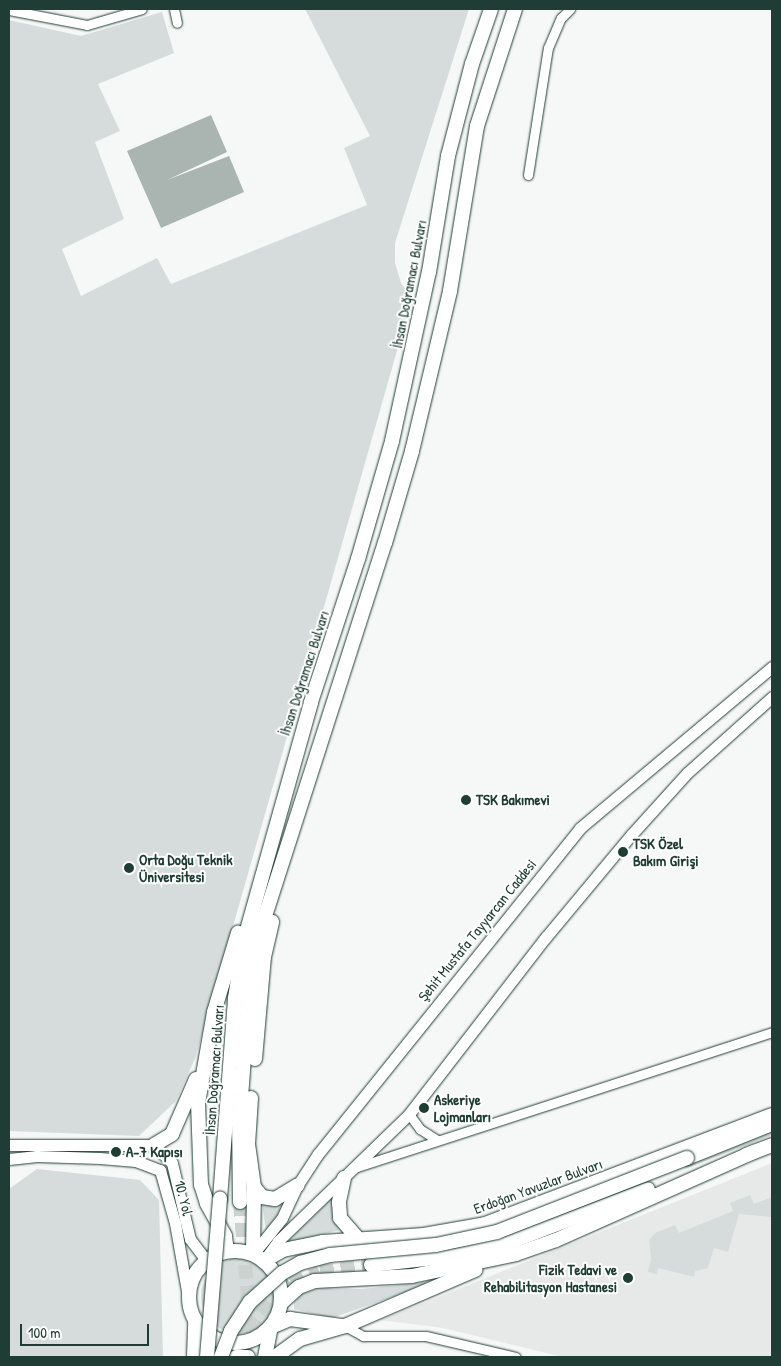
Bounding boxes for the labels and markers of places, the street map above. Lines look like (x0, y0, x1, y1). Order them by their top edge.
place label: TSK Bakımevi (476, 791, 550, 809)
marker: TSK Bakımevi (460, 794, 472, 806)
place label: TSK Özel Bakım Girişi (633, 834, 699, 869)
marker: TSK Özel Bakım Girişi (617, 846, 629, 858)
place label: Orta Doğu Teknik Üniversitesi (139, 850, 232, 885)
marker: Orta Doğu Teknik Üniversitesi (123, 862, 135, 874)
place label: Askeriye Lojmanları (434, 1090, 491, 1125)
marker: Askeriye Lojmanları (418, 1102, 430, 1114)
place label: A-7 Kapısı (126, 1143, 183, 1161)
marker: A-7 Kapısı (110, 1146, 122, 1158)
place label: Fizik Tedavi ve Rehabilitasyon Hastanesi (484, 1260, 617, 1295)
marker: Fizik Tedavi ve Rehabilitasyon Hastanesi (621, 1271, 635, 1285)

